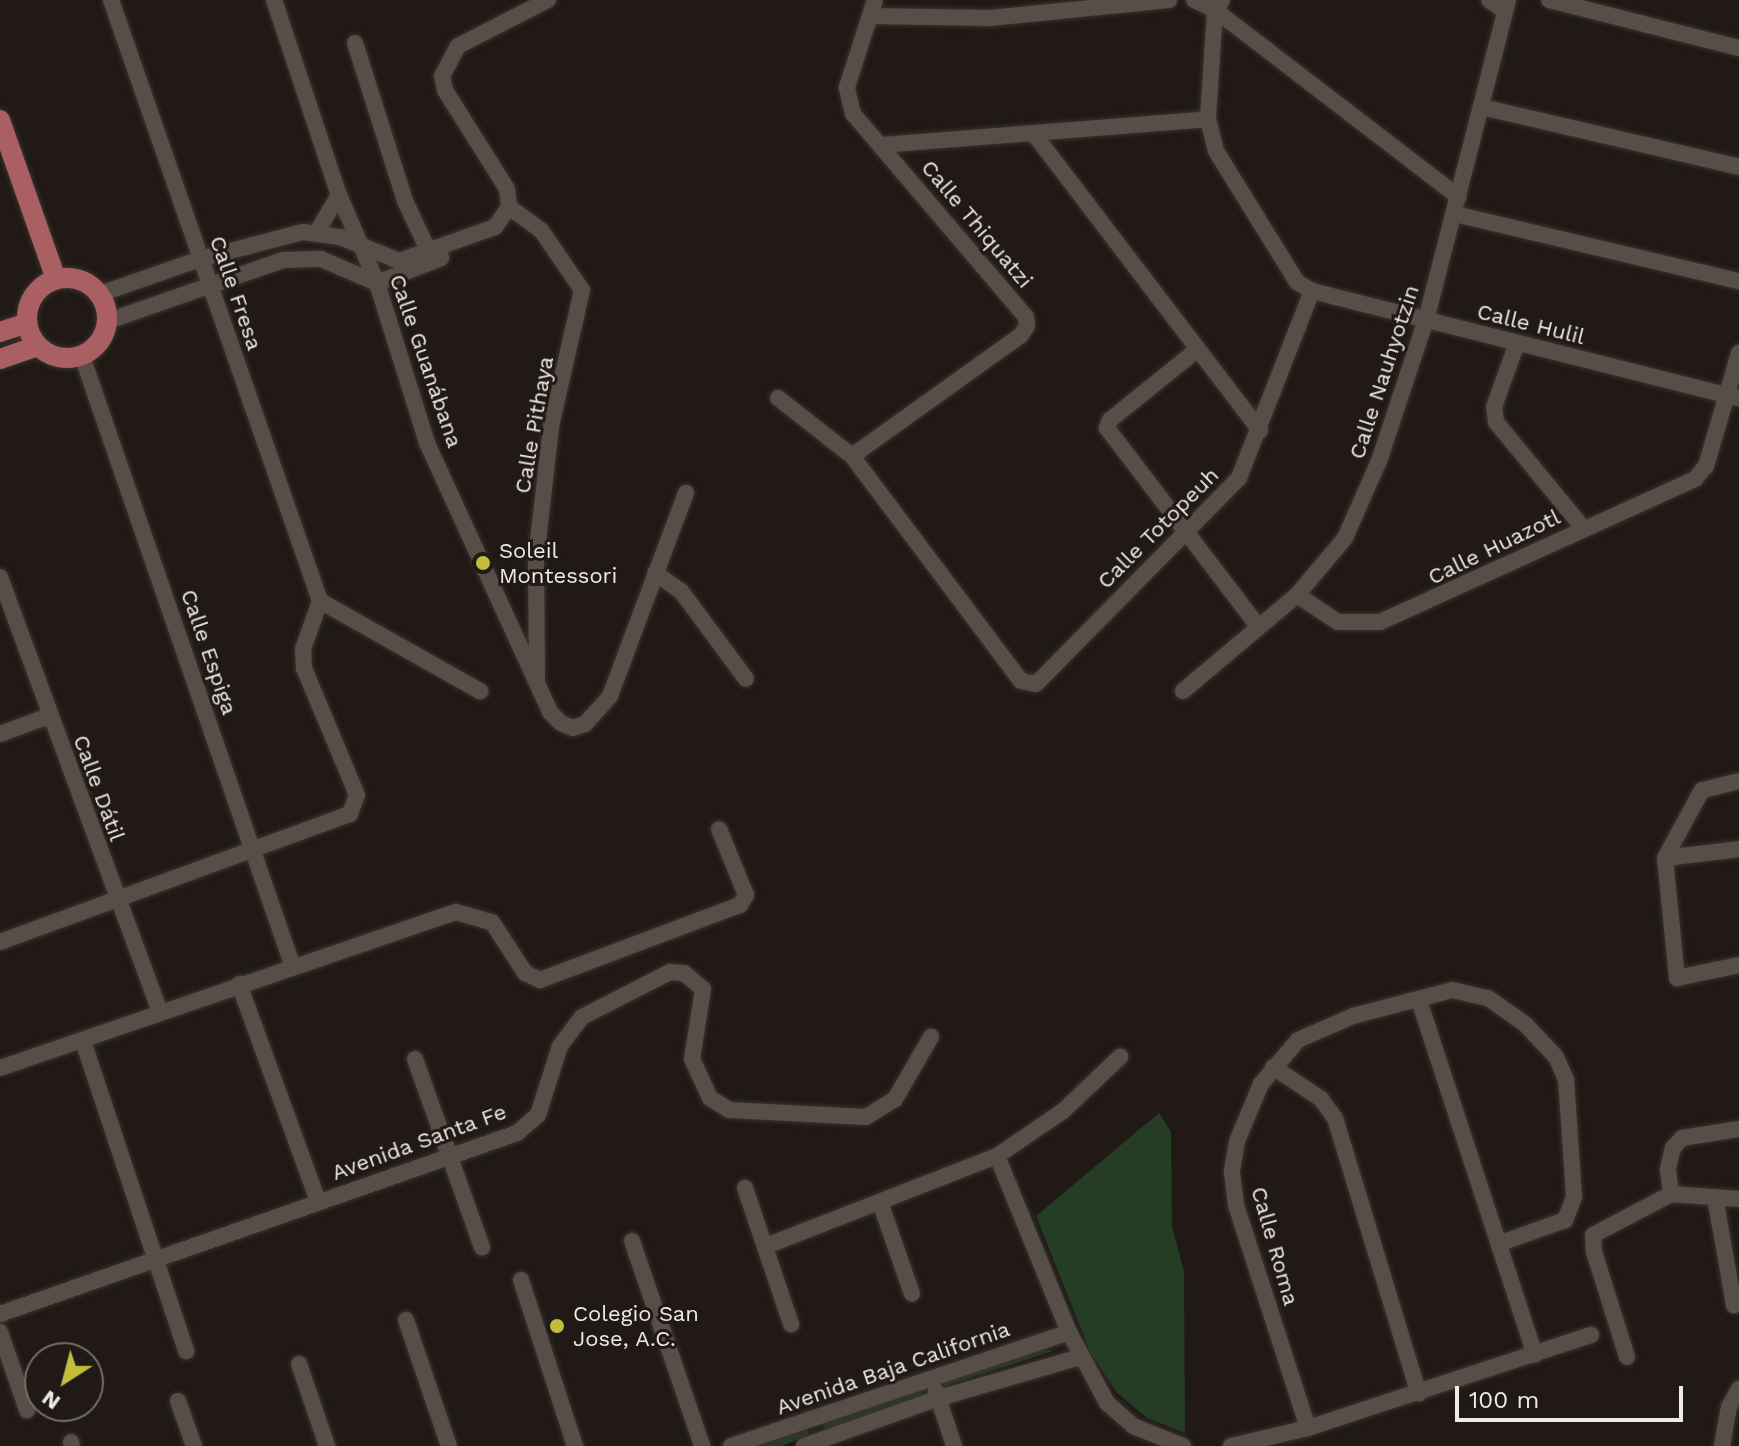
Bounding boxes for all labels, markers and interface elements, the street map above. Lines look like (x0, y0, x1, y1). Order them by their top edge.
street label: Calle Thiquatzi (916, 154, 1038, 294)
street label: Calle Fresa (204, 232, 268, 354)
street label: Calle Guanábana (384, 271, 468, 451)
street label: Calle Nauhyotzin (1343, 282, 1425, 462)
street label: Calle Hulil (1474, 298, 1588, 350)
street label: Calle Pithaya (509, 354, 559, 496)
street label: Calle Totopeuh (1092, 462, 1224, 594)
street label: Calle Huazotl (1424, 504, 1564, 590)
place label: Soleil Montessori (499, 537, 617, 588)
marker: Soleil Montessori (474, 554, 492, 572)
street label: Calle Espiga (175, 586, 243, 718)
street label: Calle Dátil (68, 731, 130, 845)
street label: Avenida Santa Fe (328, 1098, 510, 1186)
street label: Calle Roma (1245, 1184, 1305, 1308)
place label: Colegio San Jose, A.C. (573, 1300, 699, 1352)
street label: Avenida Baja California (772, 1315, 1014, 1421)
marker: Colegio San Jose, A.C. (548, 1317, 566, 1335)
north arrow (24, 1342, 104, 1422)
scale bar (1459, 1370, 1687, 1420)
text: N (37, 1385, 65, 1415)
text: 100 m (1469, 1386, 1539, 1414)

